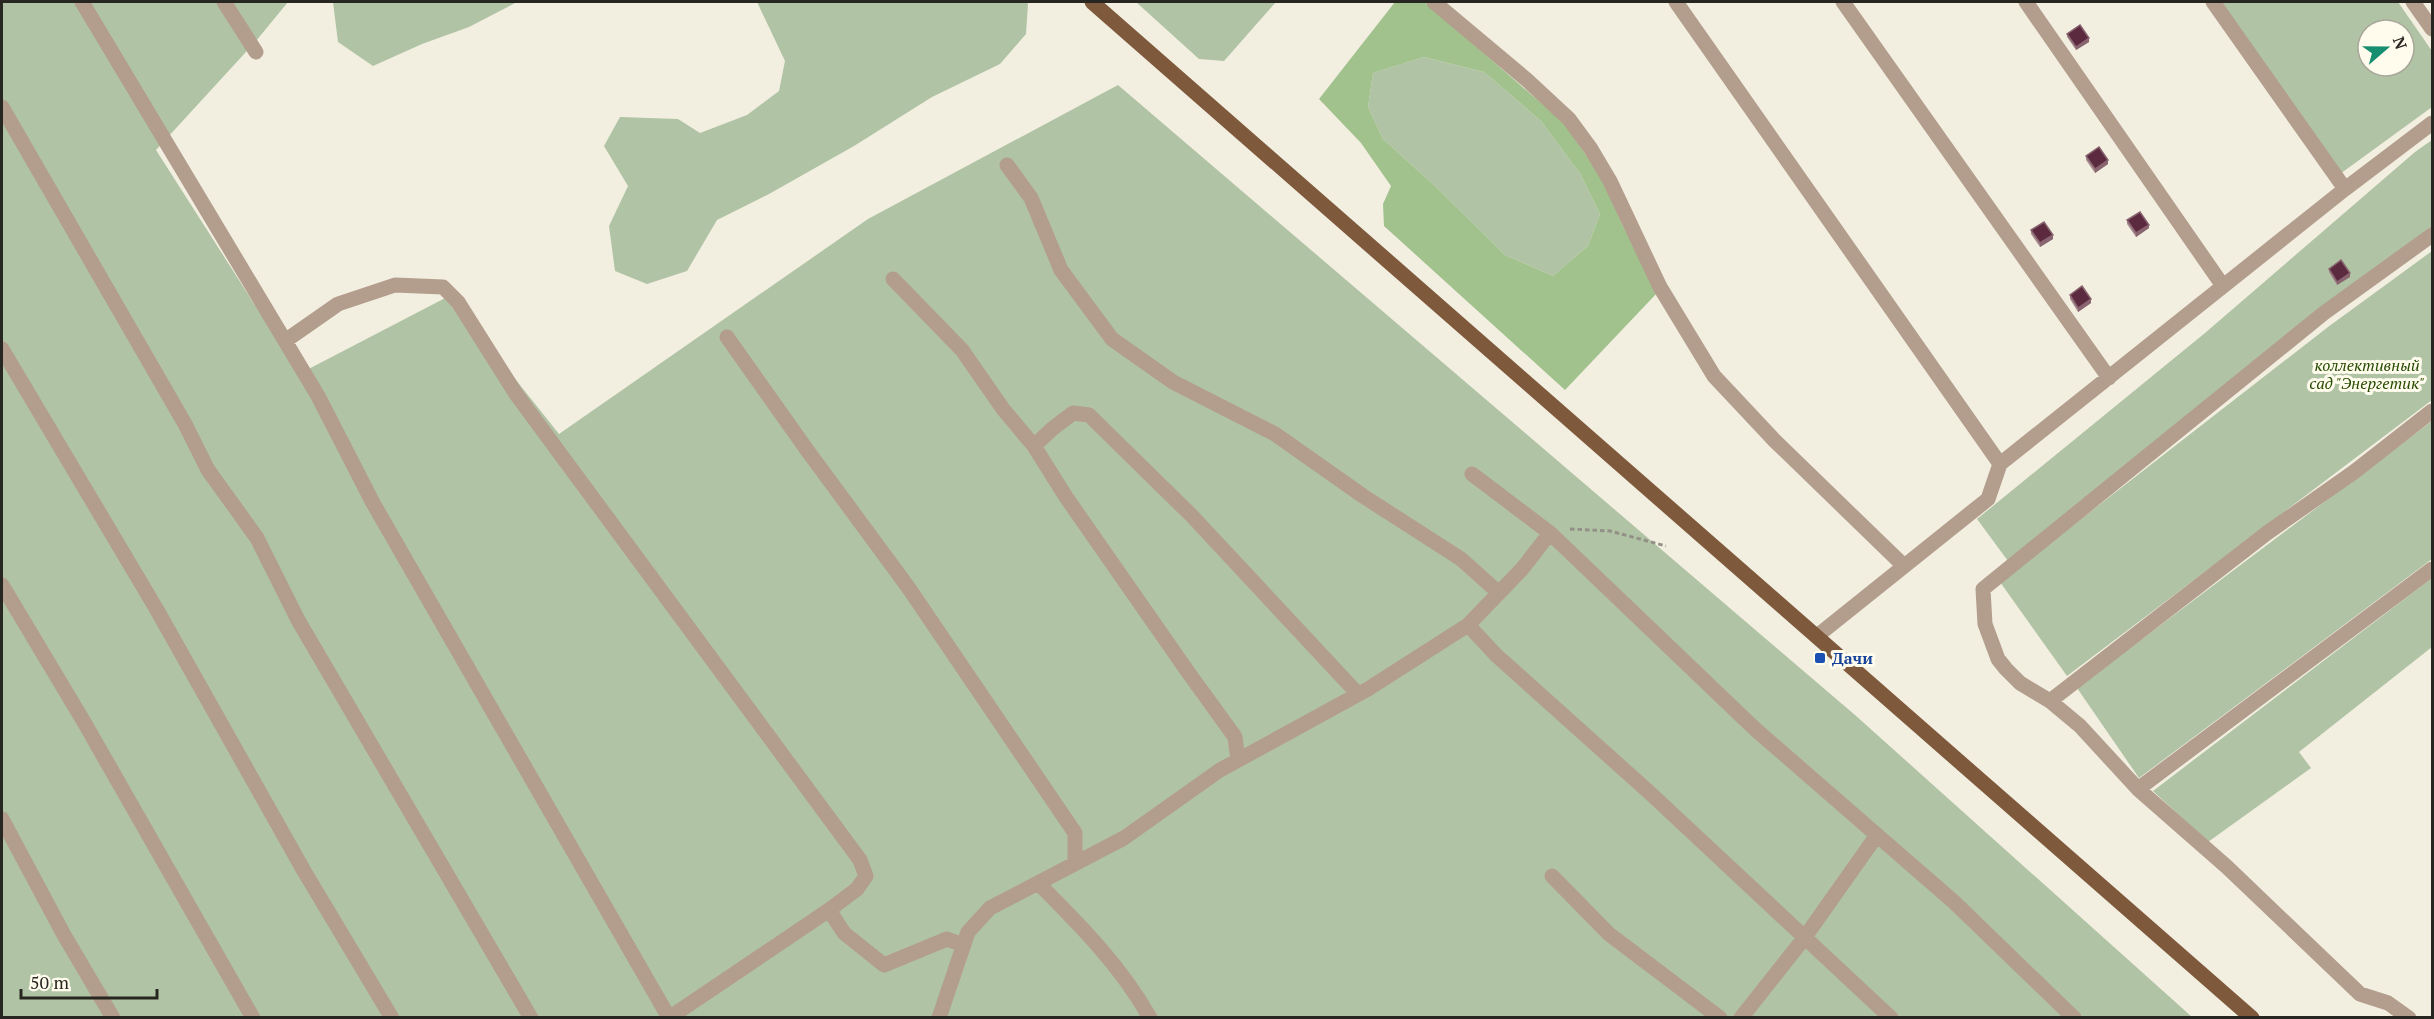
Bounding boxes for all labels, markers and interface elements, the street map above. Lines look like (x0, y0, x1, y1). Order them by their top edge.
north arrow (2356, 18, 2416, 78)
text: N (2388, 33, 2413, 52)
park label: коллективный сад "Энергетик" (2309, 354, 2425, 394)
place label: Дачи (1832, 647, 1873, 669)
marker: Дачи (1813, 651, 1827, 665)
scale bar (21, 962, 158, 1000)
text: 50 m (30, 970, 70, 994)

